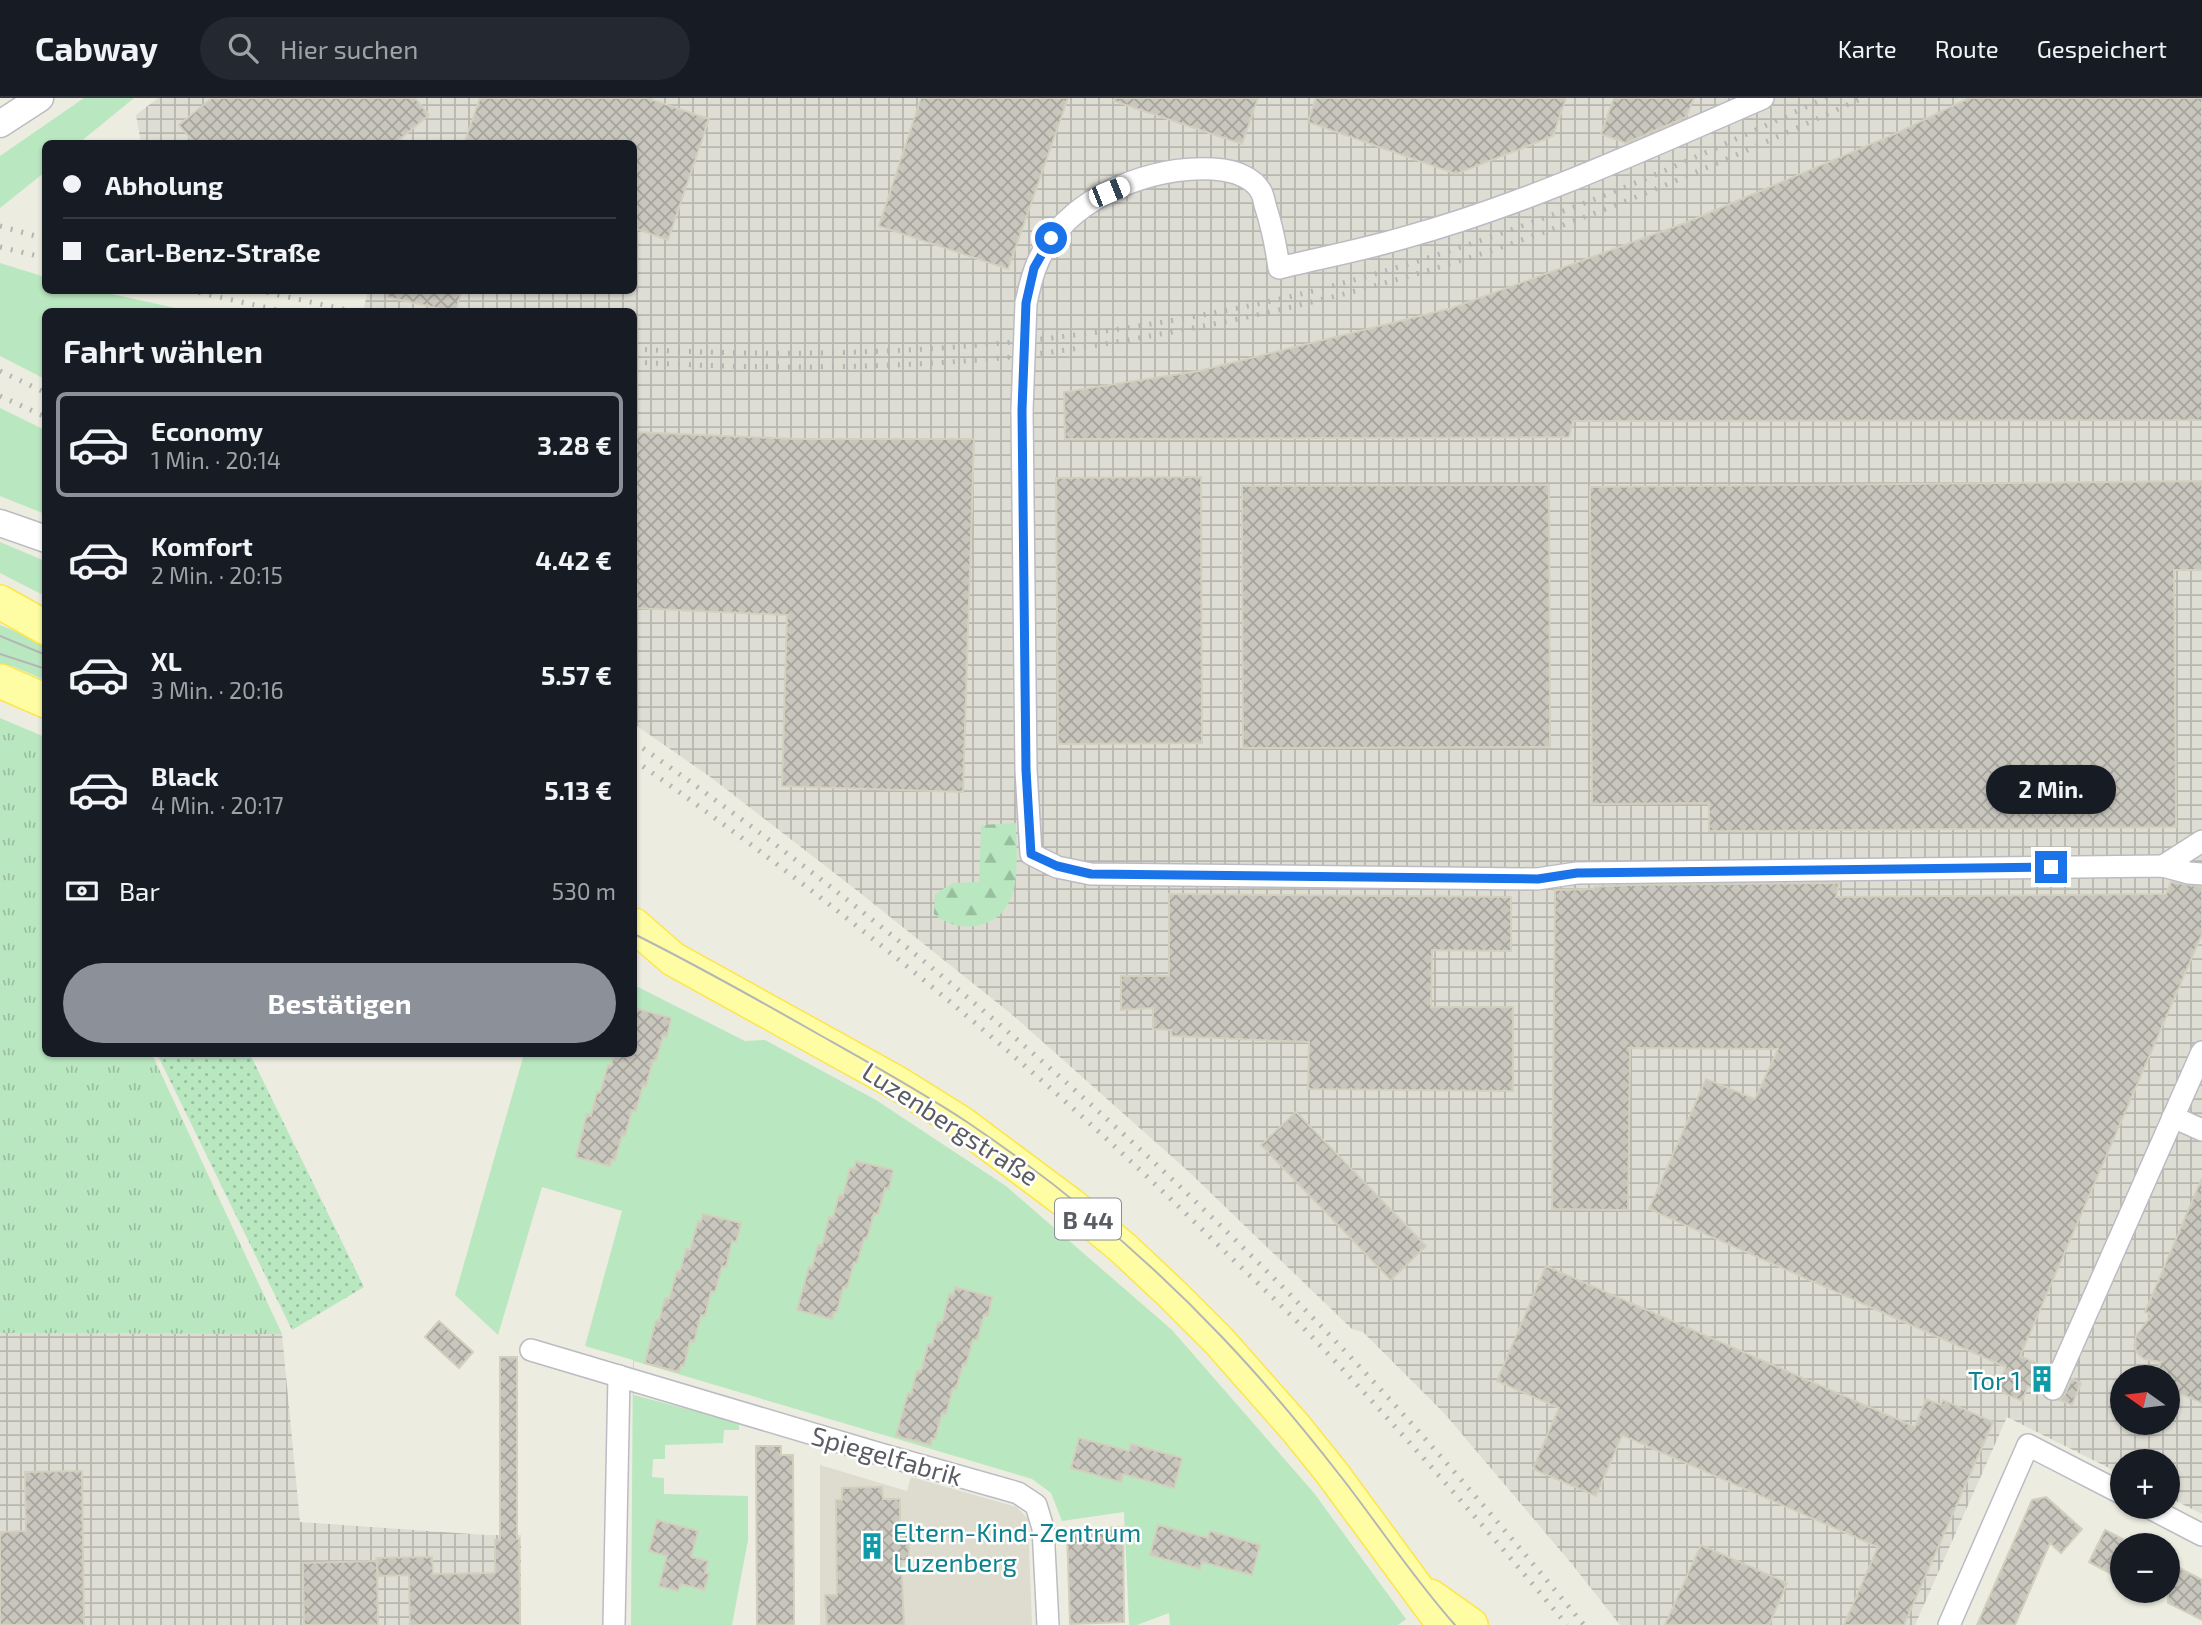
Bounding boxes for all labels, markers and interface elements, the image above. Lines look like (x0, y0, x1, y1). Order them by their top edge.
search box (200, 17, 690, 80)
text: Cabway (35, 28, 158, 68)
icon: search (224, 29, 262, 67)
text: Hier suchen (280, 33, 418, 64)
text: Karte (1838, 34, 1897, 63)
text: Route (1935, 34, 1999, 63)
text: Gespeichert (2037, 34, 2167, 63)
text: Abholung (105, 169, 223, 200)
car (1086, 174, 1133, 210)
route start (1035, 222, 1067, 254)
text: Carl-Benz-Straße (105, 236, 321, 267)
text: Fahrt wählen (63, 331, 263, 369)
icon: car (67, 413, 130, 476)
text: Economy (151, 415, 263, 446)
text: 3.28 € (537, 429, 612, 460)
text: 1 Min. · 20:14 (151, 446, 281, 474)
icon: car (67, 528, 130, 591)
text: Komfort (151, 530, 253, 561)
text: 4.42 € (535, 544, 612, 575)
text: 2 Min. · 20:15 (151, 561, 283, 589)
icon: car (67, 643, 130, 706)
text: XL (151, 645, 182, 676)
text: 5.57 € (541, 659, 612, 690)
text: 3 Min. · 20:16 (151, 676, 284, 704)
icon: car (67, 758, 130, 821)
text: Black (151, 760, 219, 791)
callout: 2 Min. (1986, 766, 2116, 814)
text: 5.13 € (544, 774, 612, 805)
text: 2 Min. (2018, 775, 2084, 803)
text: 4 Min. · 20:17 (151, 791, 284, 819)
route end (2035, 851, 2067, 883)
icon: cash (63, 872, 101, 910)
text: Bar (119, 875, 160, 906)
text: 530 m (552, 877, 616, 905)
button: Bestätigen (63, 963, 616, 1043)
street label: Luzenbergstraße (857, 1055, 1045, 1191)
road number: B 44 (1055, 1198, 1121, 1240)
place label: Tor 1 (1968, 1364, 2021, 1395)
building icon: Tor 1 (2027, 1364, 2057, 1394)
north arrow (2110, 1365, 2180, 1435)
map controls (2110, 1365, 2180, 1603)
street label: Spiegelfabrik (808, 1419, 966, 1491)
button: + (2110, 1449, 2180, 1519)
place label: Eltern-Kind-Zentrum Luzenberg (893, 1516, 1141, 1577)
building icon: Eltern-Kind-Zentrum Luzenberg (857, 1531, 887, 1561)
button: − (2110, 1533, 2180, 1603)

